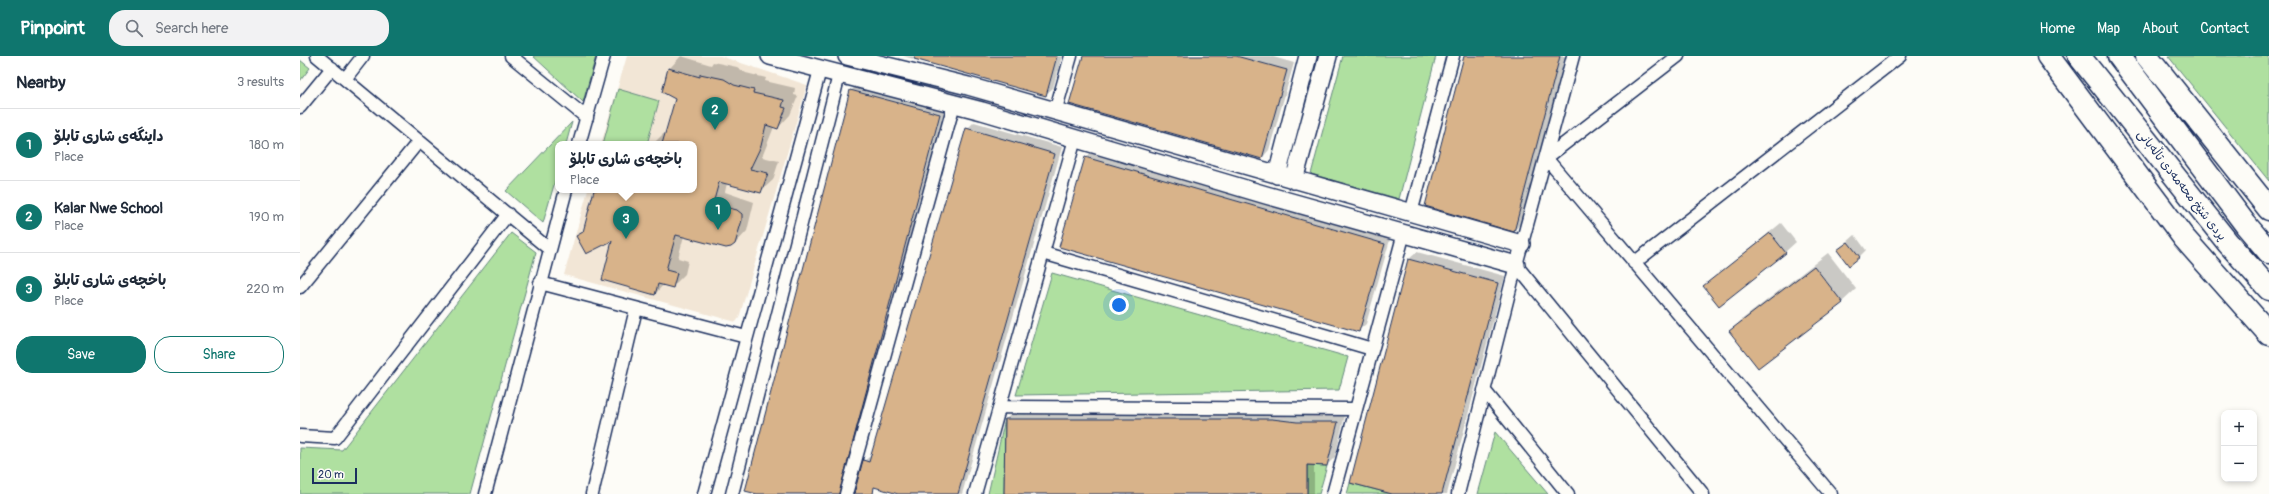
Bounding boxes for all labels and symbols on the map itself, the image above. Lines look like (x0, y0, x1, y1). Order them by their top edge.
pin: 2 (702, 97, 728, 130)
street label: پردی شێخ محەمەدی تاڵەبانی (2133, 126, 2231, 244)
pin: 1 (705, 197, 731, 230)
pin: 3 (613, 206, 639, 239)
your location (1109, 295, 1129, 315)
scale bar (312, 466, 357, 485)

